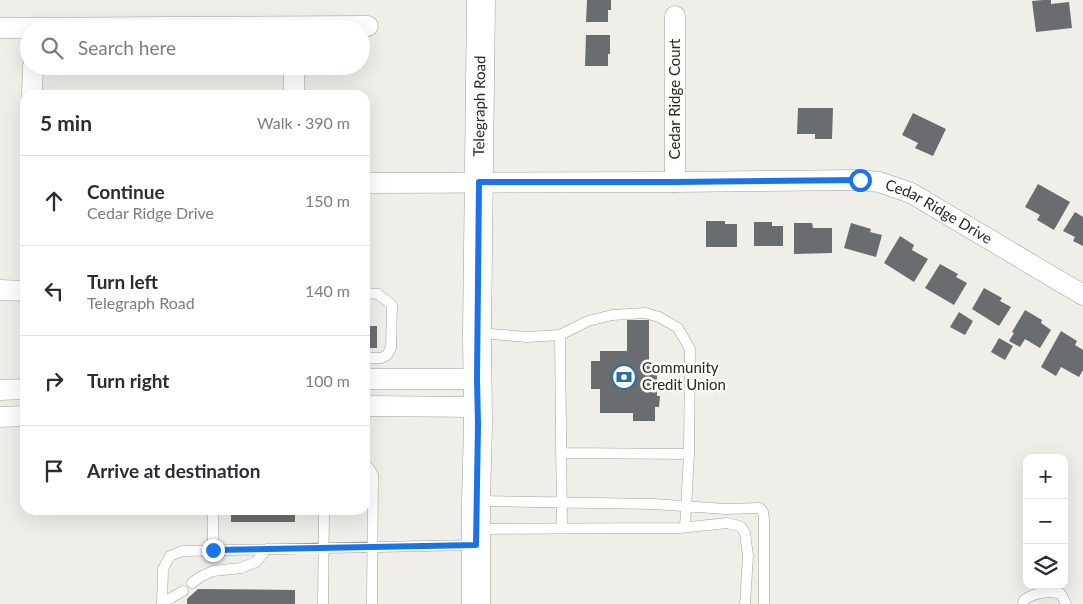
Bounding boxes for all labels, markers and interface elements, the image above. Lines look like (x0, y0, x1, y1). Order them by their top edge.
search box (20, 20, 370, 75)
icon: search (38, 34, 66, 62)
text: Search here (78, 36, 176, 59)
street label: Cedar Ridge Court (665, 38, 683, 159)
street label: Telegraph Road (469, 55, 488, 157)
text: 5 min (40, 110, 92, 135)
text: Walk · 390 m (257, 113, 350, 132)
route start (849, 169, 872, 192)
street label: Cedar Ridge Drive (883, 175, 996, 247)
text: Continue (87, 180, 165, 203)
icon: ahead (40, 187, 68, 215)
text: 150 m (305, 191, 350, 210)
text: Cedar Ridge Drive (87, 203, 214, 222)
text: Turn left (87, 270, 158, 293)
icon: left (40, 277, 68, 305)
text: 140 m (305, 281, 350, 300)
text: Telegraph Road (87, 293, 195, 312)
place label: Community Credit Union (642, 358, 726, 393)
bank icon: Community Credit Union (611, 364, 637, 390)
icon: right (40, 367, 68, 395)
text: Turn right (87, 369, 169, 392)
text: 100 m (305, 371, 350, 390)
map controls (1023, 454, 1068, 589)
button: + (1023, 454, 1068, 499)
icon: arrive (40, 457, 68, 485)
text: Arrive at destination (87, 459, 260, 482)
button: − (1023, 499, 1068, 544)
route end (202, 539, 225, 562)
button: layers (1023, 544, 1068, 589)

